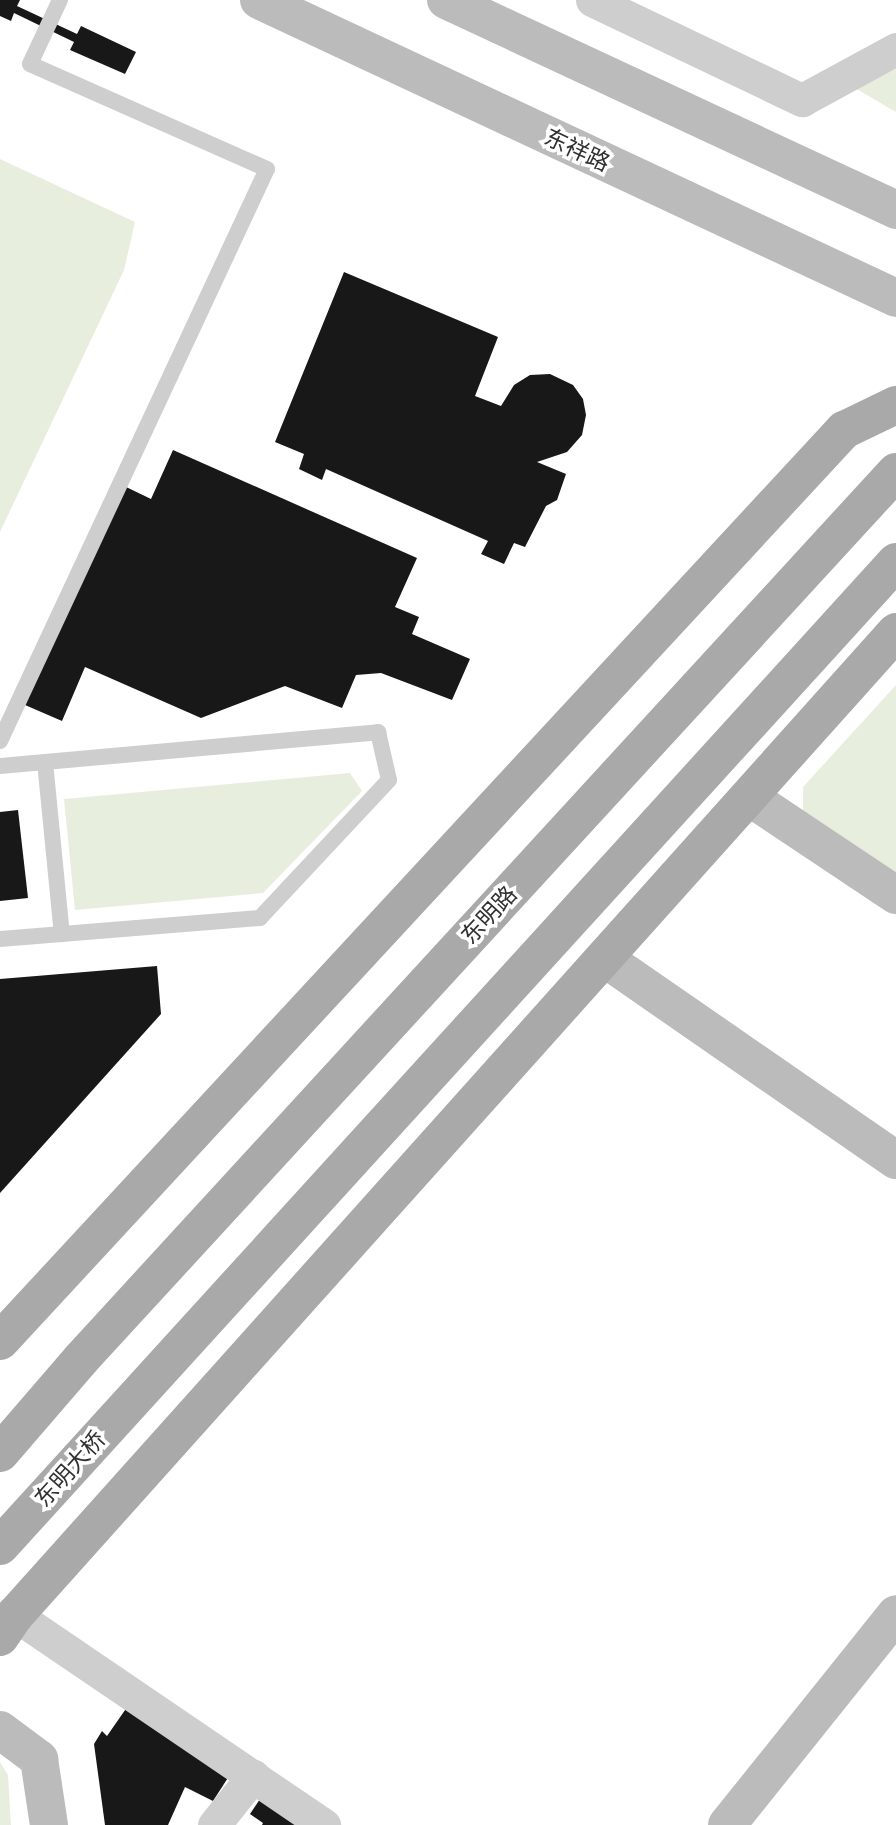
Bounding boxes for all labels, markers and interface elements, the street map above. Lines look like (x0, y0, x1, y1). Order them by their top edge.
street label: 东祥路 (540, 123, 614, 177)
street label: 东明路 (455, 880, 523, 950)
street label: 东明大桥 (29, 1426, 111, 1512)

